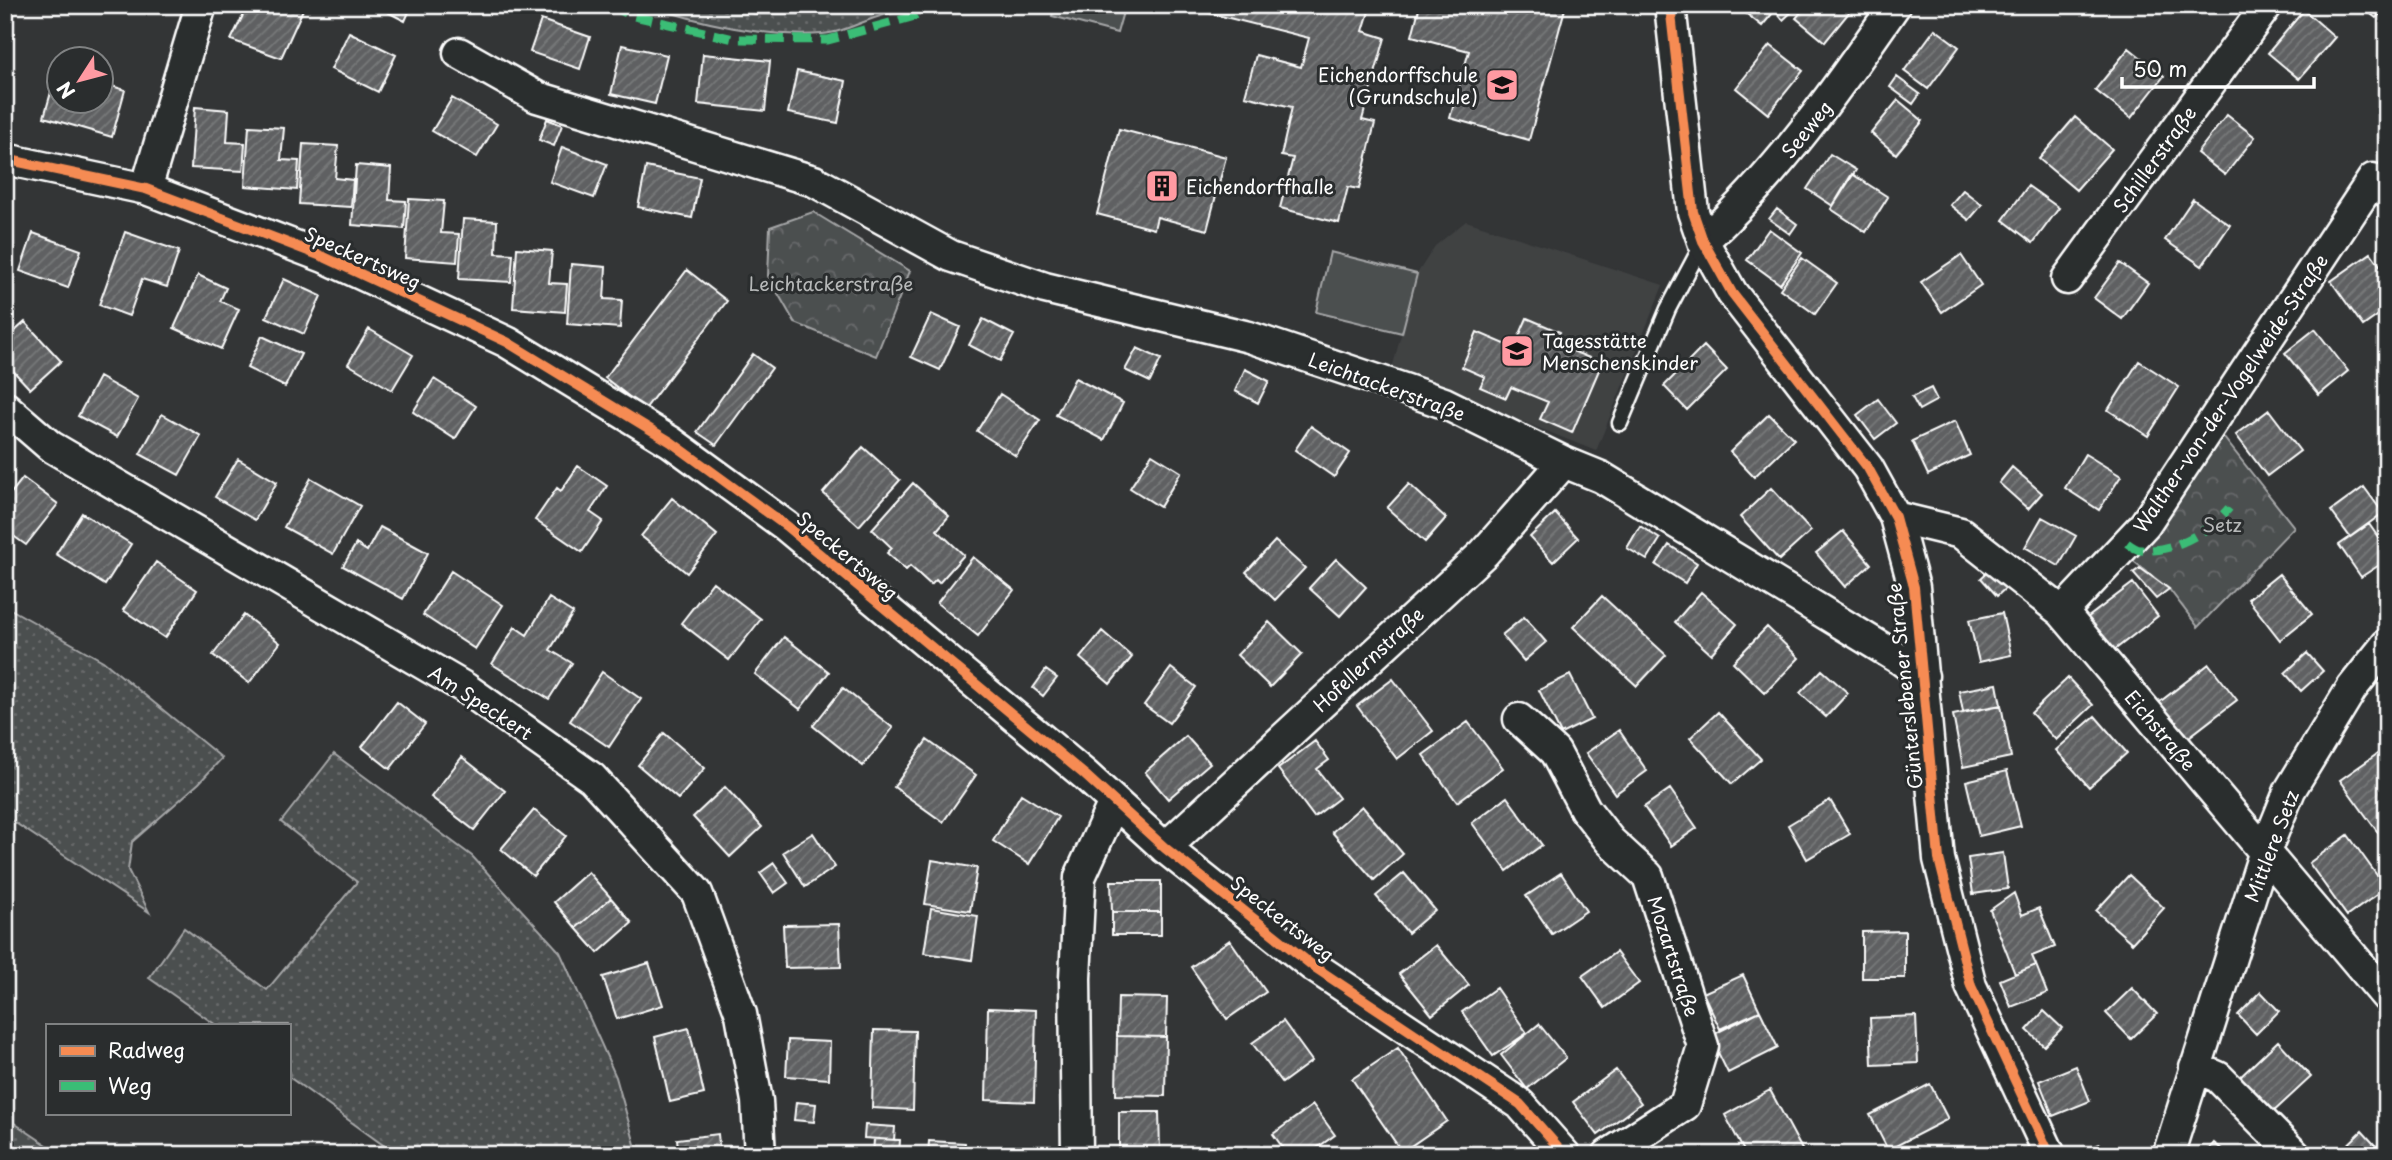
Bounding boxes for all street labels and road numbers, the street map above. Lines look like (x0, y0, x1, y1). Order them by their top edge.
street label: Seeweg (1774, 94, 1838, 164)
street label: Schillerstraße (2106, 100, 2202, 218)
street label: Speckertsweg (300, 219, 426, 295)
street label: Walther-von-der-Vogelweide-Straße (2126, 248, 2334, 538)
street label: Leichtackerstraße (1305, 345, 1469, 427)
street label: Speckertsweg (791, 504, 905, 606)
street label: Günterslebener Straße (1879, 581, 1929, 791)
street label: Hofellernstraße (1306, 600, 1430, 718)
street label: Am Speckert (423, 658, 539, 746)
street label: Eichstraße (2119, 684, 2203, 776)
street label: Mittlere Setz (2237, 786, 2305, 906)
street label: Speckertsweg (1225, 868, 1341, 968)
street label: Mozartstraße (1641, 892, 1707, 1020)

